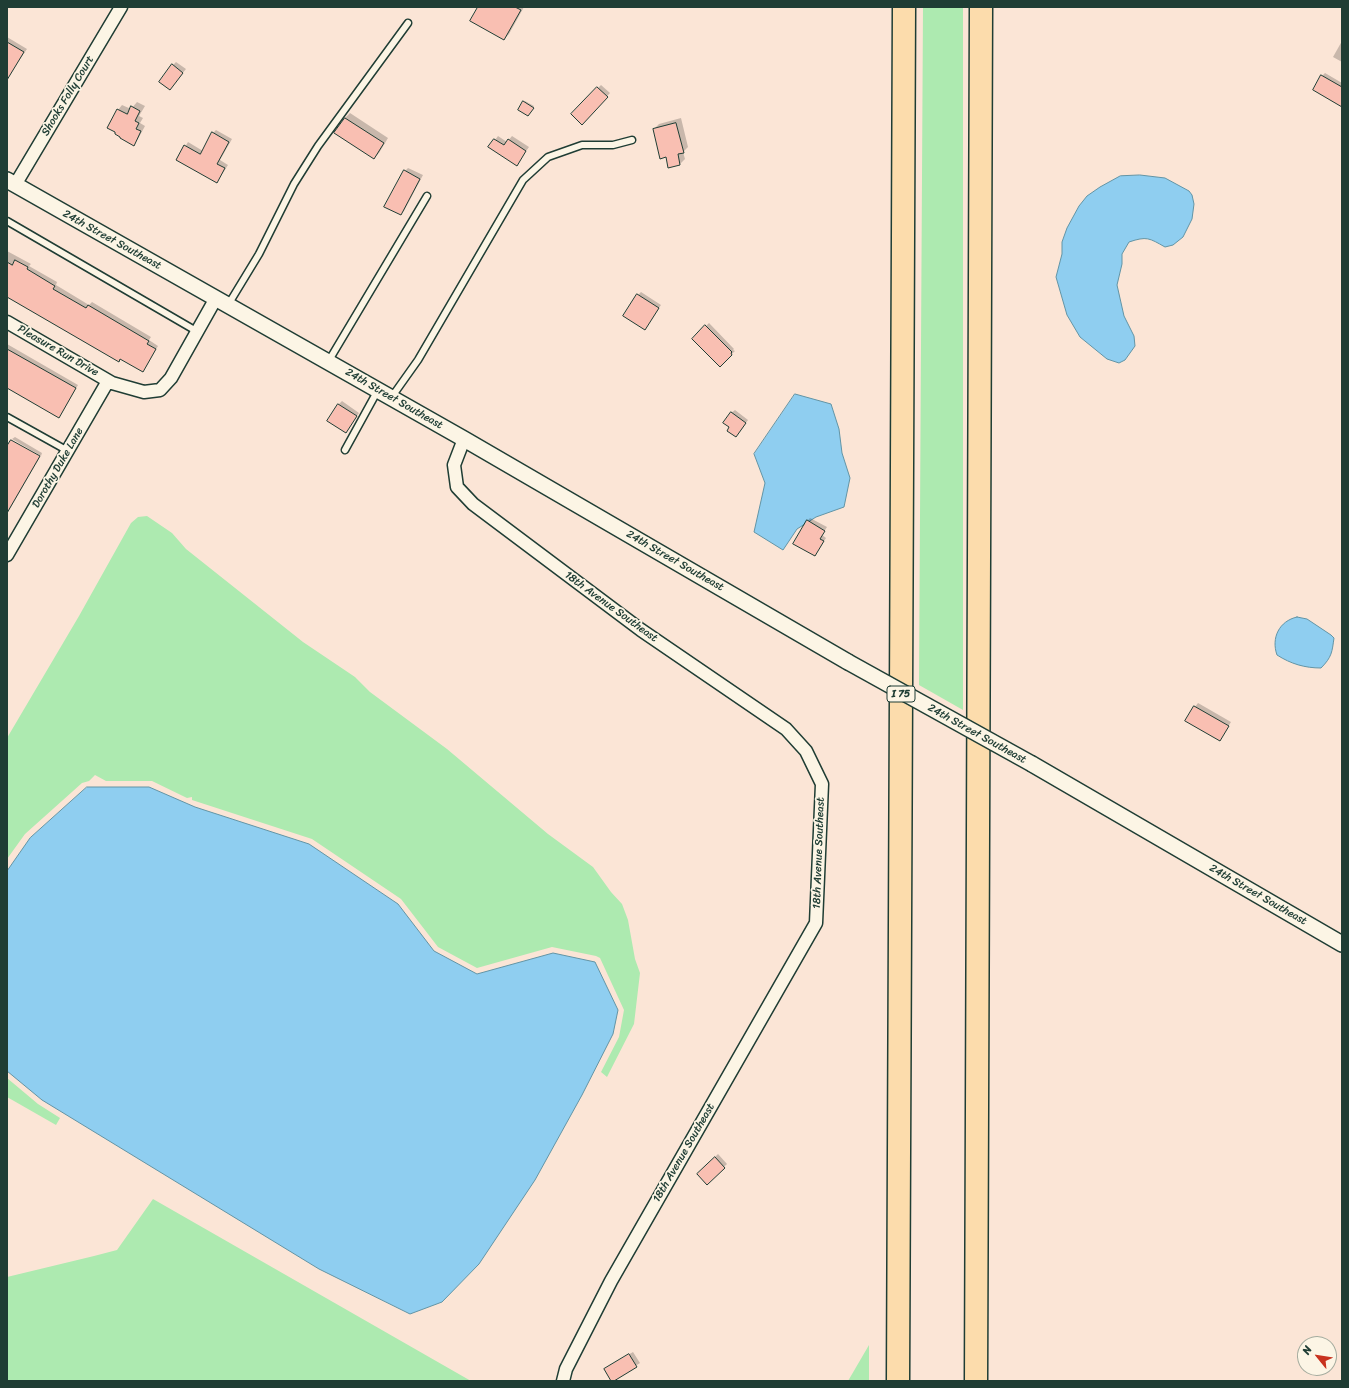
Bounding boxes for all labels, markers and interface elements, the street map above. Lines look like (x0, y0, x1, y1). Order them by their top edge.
street label: Shooks Folly Court (39, 54, 97, 138)
street label: 24th Street Southeast (60, 207, 164, 273)
street label: Pleasure Run Drive (15, 322, 101, 380)
street label: 24th Street Southeast (343, 366, 445, 432)
street label: Dorothy Duke Lane (30, 426, 86, 510)
street label: 24th Street Southeast (624, 528, 726, 594)
street label: 18th Avenue Southeast (562, 569, 660, 645)
road number: I 75 (887, 686, 915, 702)
street label: 24th Street Southeast (925, 701, 1029, 767)
street label: 18th Avenue Southeast (810, 797, 828, 909)
street label: 24th Street Southeast (1207, 862, 1309, 928)
street label: 18th Avenue Southeast (650, 1101, 718, 1205)
north arrow (1297, 1336, 1337, 1376)
text: N (1297, 1342, 1317, 1358)

